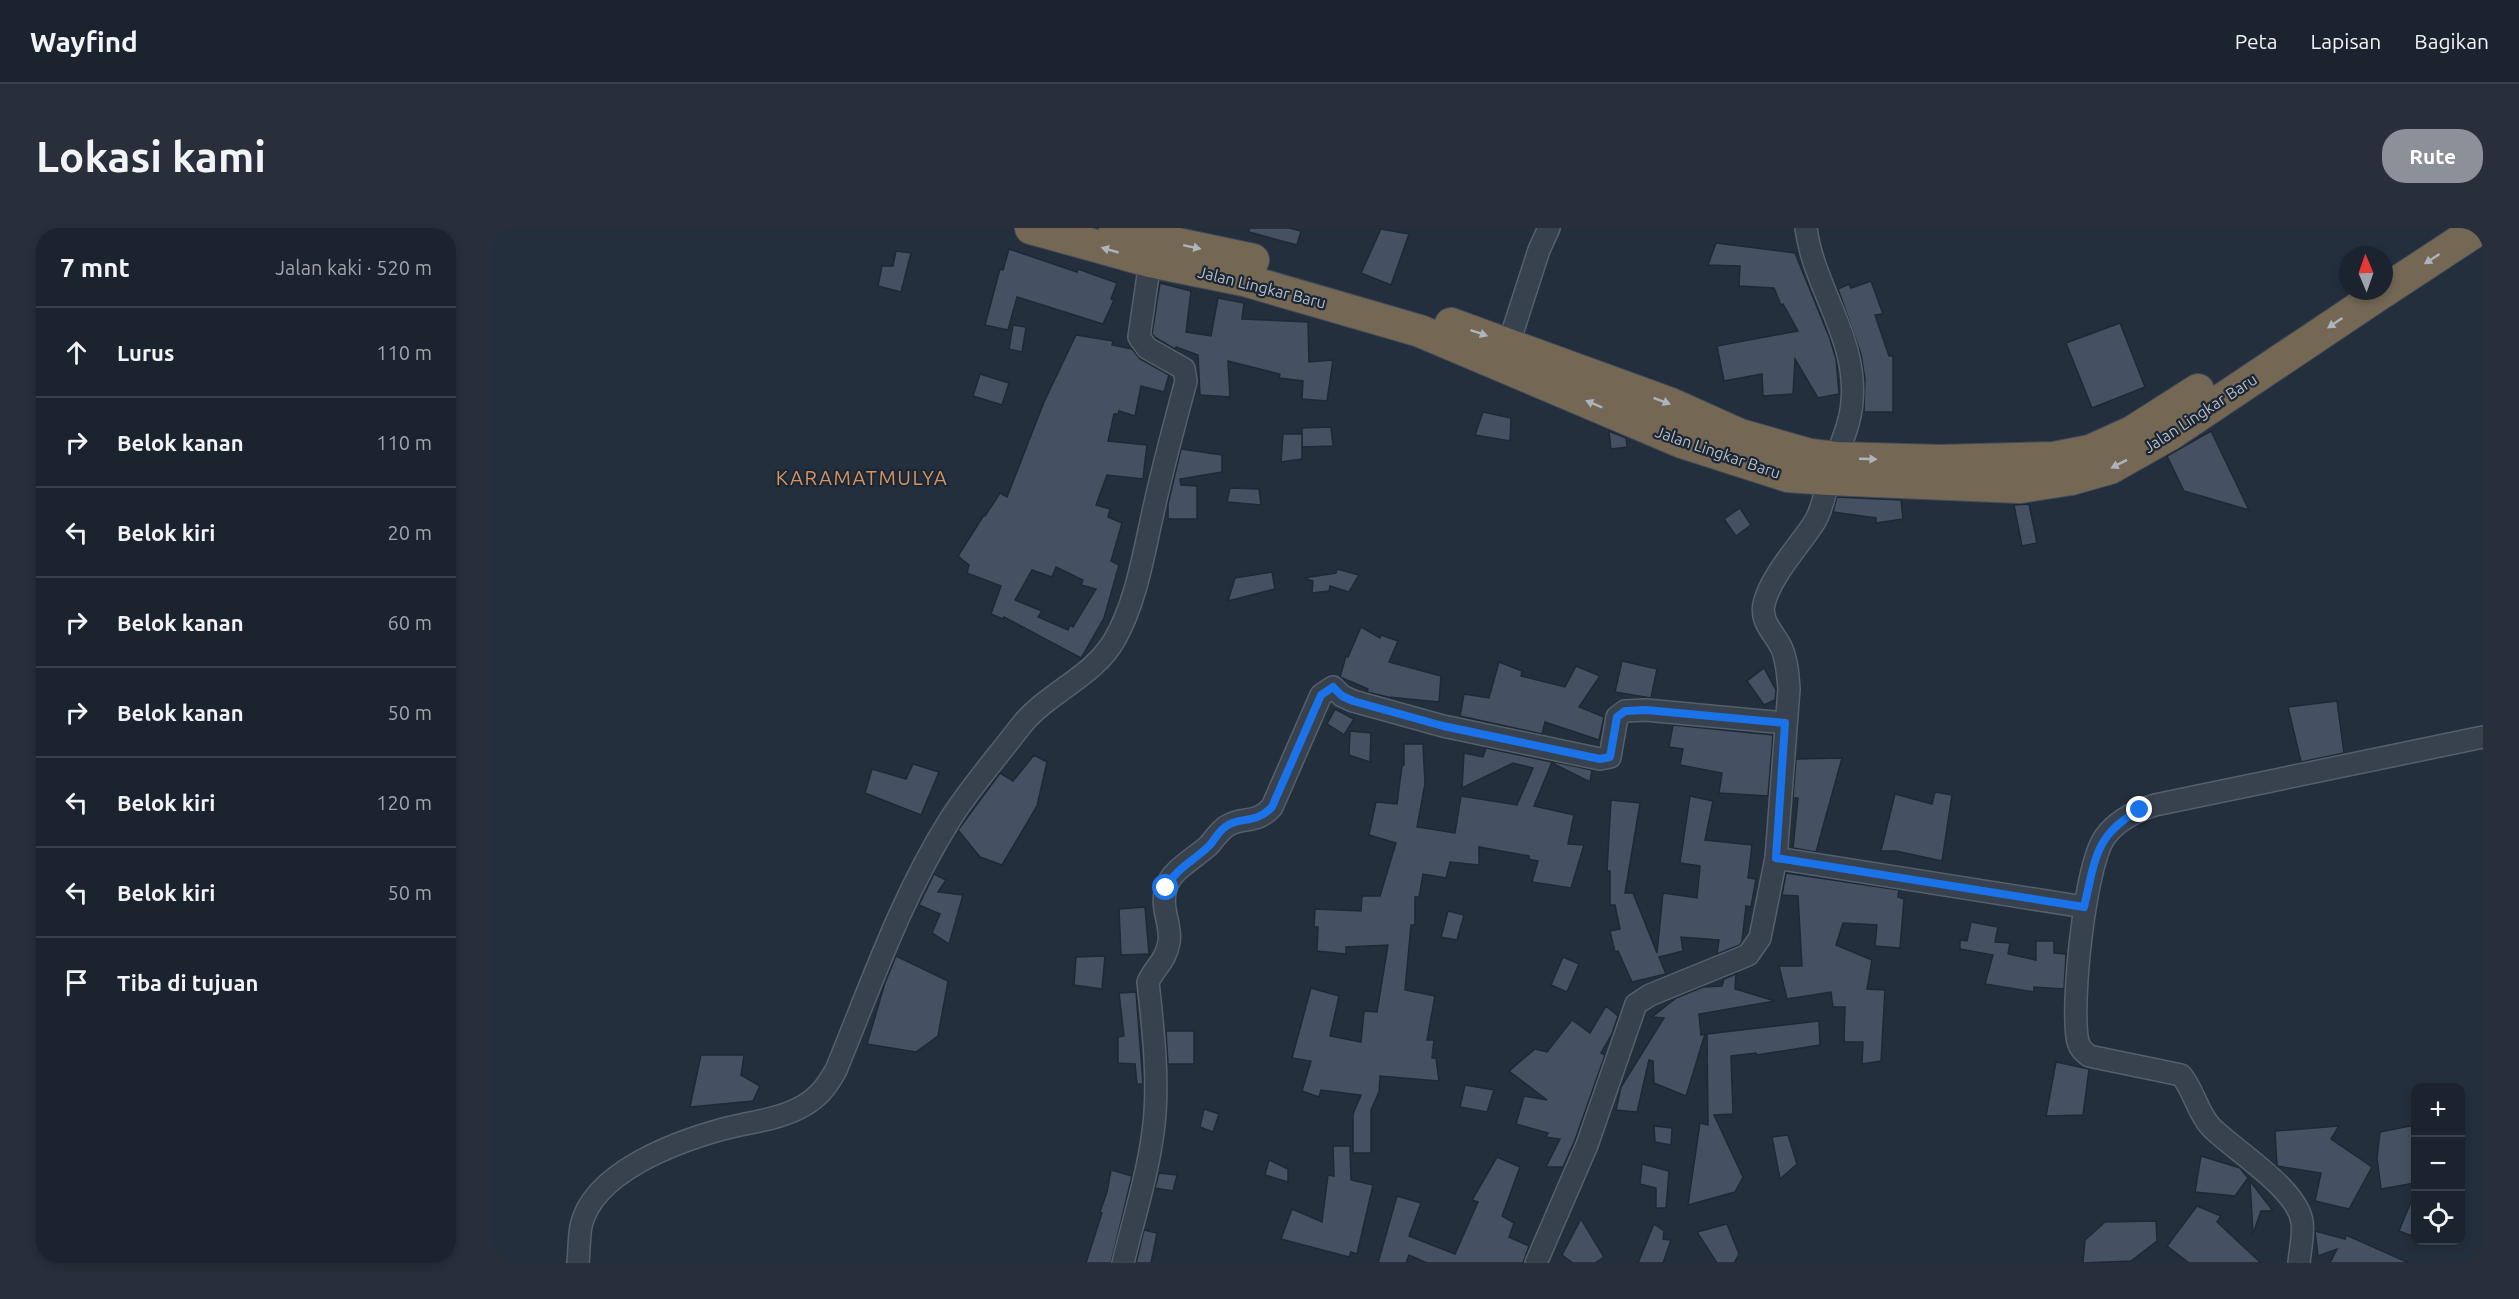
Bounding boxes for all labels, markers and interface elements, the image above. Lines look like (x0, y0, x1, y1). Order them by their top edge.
text: Wayfind (30, 26, 138, 57)
text: Peta (2235, 29, 2278, 53)
text: Lapisan (2311, 29, 2381, 53)
text: Bagikan (2414, 29, 2489, 53)
button: Rute (2382, 129, 2483, 183)
text: Lokasi kami (36, 133, 266, 180)
one-way arrow (1183, 243, 1202, 252)
one-way arrow (1101, 245, 1119, 254)
north arrow (2339, 246, 2393, 300)
text: 7 mnt (60, 253, 130, 282)
one-way arrow (2424, 254, 2440, 265)
text: Jalan kaki · 520 m (275, 256, 432, 279)
street label: Jalan Lingkar Baru (1196, 262, 1328, 312)
one-way arrow (2327, 317, 2343, 328)
one-way arrow (1470, 329, 1488, 338)
icon: ahead (60, 336, 93, 369)
text: Lurus (117, 340, 174, 365)
text: 110 m (376, 341, 432, 364)
street label: Jalan Lingkar Baru (2140, 370, 2260, 456)
one-way arrow (1653, 397, 1671, 406)
one-way arrow (1585, 399, 1603, 409)
street label: Jalan Lingkar Baru (1653, 422, 1783, 482)
icon: right (60, 426, 93, 459)
text: Belok kanan (117, 430, 244, 455)
text: 110 m (376, 431, 432, 454)
one-way arrow (1859, 454, 1878, 463)
one-way arrow (2110, 458, 2128, 468)
district label: KARAMATMULYA (776, 466, 948, 489)
icon: left (60, 516, 93, 549)
text: Belok kiri (117, 520, 215, 545)
text: 20 m (388, 521, 432, 544)
icon: right (60, 606, 93, 639)
text: Belok kanan (117, 610, 244, 635)
text: 60 m (388, 611, 432, 634)
icon: right (60, 696, 93, 729)
text: Belok kanan (117, 700, 244, 725)
text: 50 m (388, 701, 432, 724)
icon: left (60, 786, 93, 819)
text: Belok kiri (117, 790, 215, 815)
text: 120 m (376, 791, 432, 814)
route end (2126, 796, 2152, 822)
route start (1152, 874, 1178, 900)
icon: left (60, 876, 93, 909)
text: Belok kiri (117, 880, 215, 905)
text: 50 m (388, 881, 432, 904)
icon: arrive (60, 966, 93, 999)
text: Tiba di tujuan (117, 970, 258, 995)
map controls (2411, 1083, 2465, 1245)
button: + (2411, 1083, 2465, 1137)
button: − (2411, 1137, 2465, 1191)
button: locate (2411, 1191, 2465, 1245)

